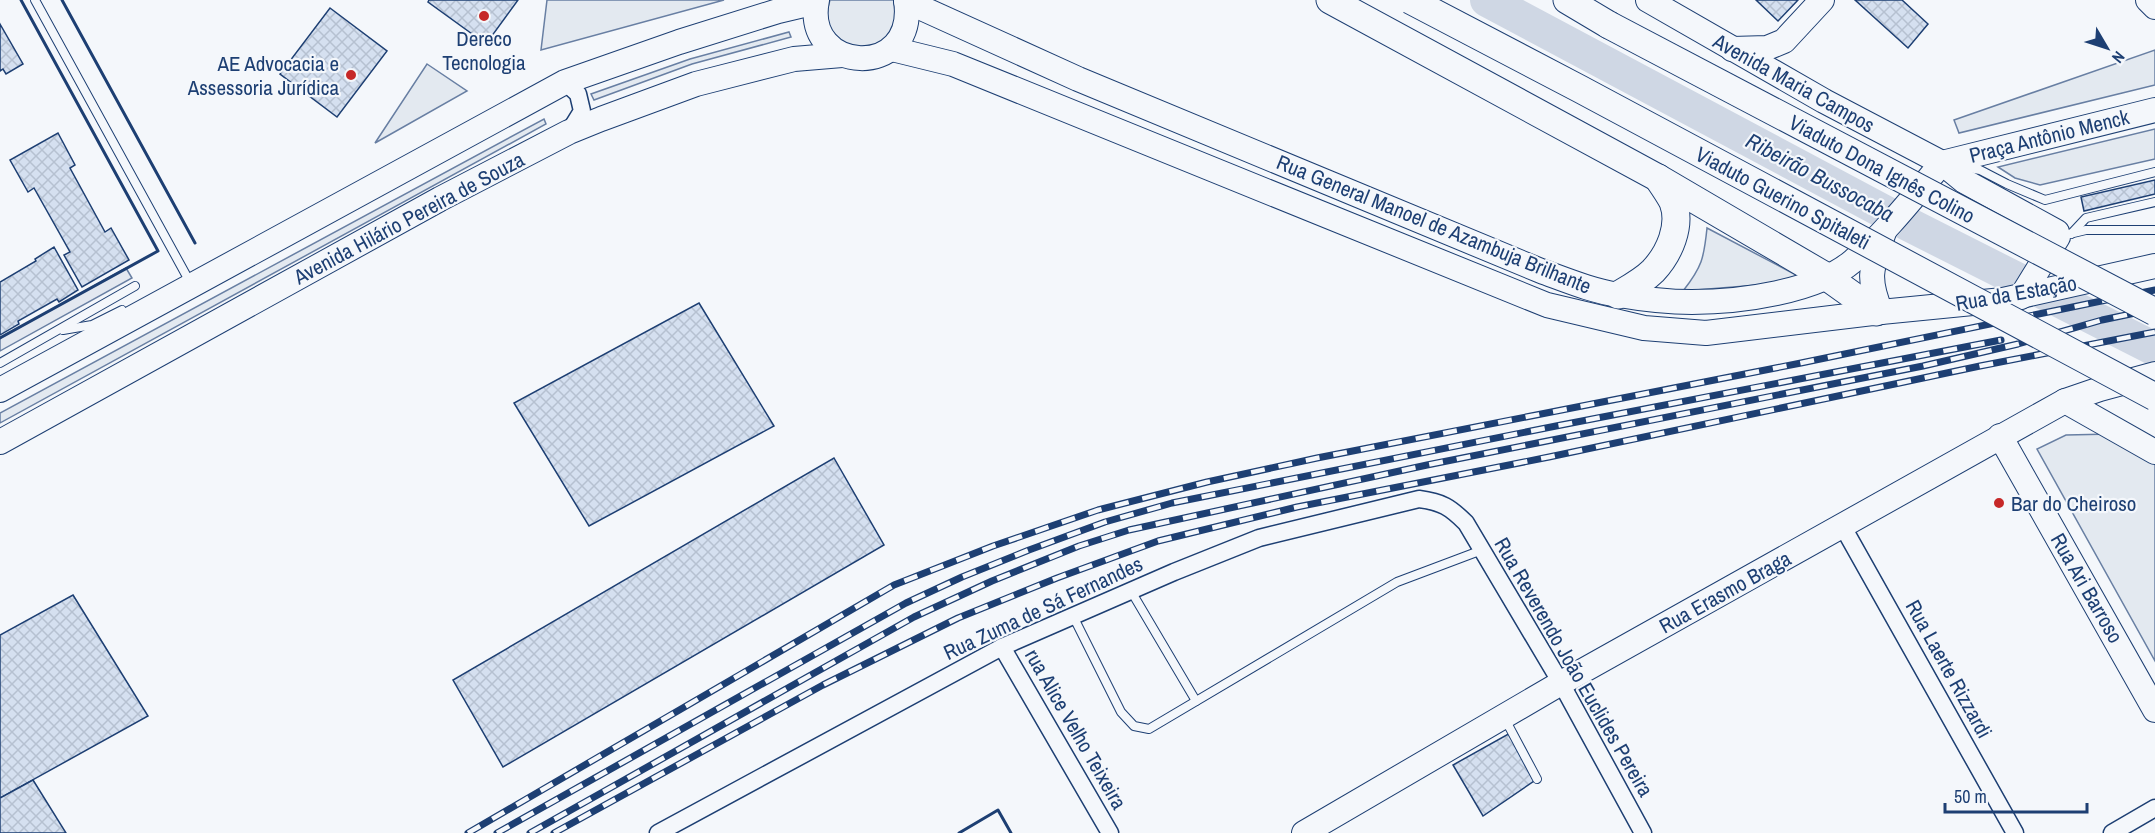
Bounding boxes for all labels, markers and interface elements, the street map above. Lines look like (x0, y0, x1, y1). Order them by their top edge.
marker: Dereco Tecnologia (477, 9, 491, 23)
north arrow (2077, 18, 2137, 78)
place label: Dereco Tecnologia (442, 24, 526, 77)
street label: Avenida Maria Campos (1707, 26, 1880, 139)
text: N (2107, 47, 2130, 68)
place label: AE Advocacia e Assessoria Jurídica (187, 49, 339, 102)
marker: AE Advocacia e Assessoria Jurídica (344, 68, 358, 82)
street label: Praça Antônio Menck (1966, 102, 2132, 170)
street label: Viaduto Dona Ignês Colino (1784, 108, 1980, 230)
water label: Ribeirão Bussocaba (1741, 125, 1899, 229)
street label: Viaduto Guerino Spitaleti (1691, 140, 1875, 256)
street label: Avenida Hilário Pereira de Souza (288, 145, 530, 292)
street label: Rua General Manoel de Azambuja Brilhante (1272, 147, 1596, 301)
street label: Rua da Estação (1953, 268, 2079, 318)
place label: Bar do Cheiroso (2011, 489, 2136, 518)
marker: Bar do Cheiroso (1992, 496, 2006, 510)
street label: Rua Ari Barroso (2044, 528, 2130, 648)
street label: Rua Reverendo João Euclides Pereira (1488, 532, 1660, 802)
street label: Rua Erasmo Braga (1654, 544, 1796, 640)
street label: Rua Zuma de Sá Fernandes (939, 549, 1147, 667)
street label: Rua Laerte Rizzardi (1899, 595, 1999, 743)
street label: rua Alice Velho Teixeira (1018, 644, 1134, 815)
scale bar (1945, 776, 2088, 814)
text: 50 m (1954, 784, 1987, 809)

